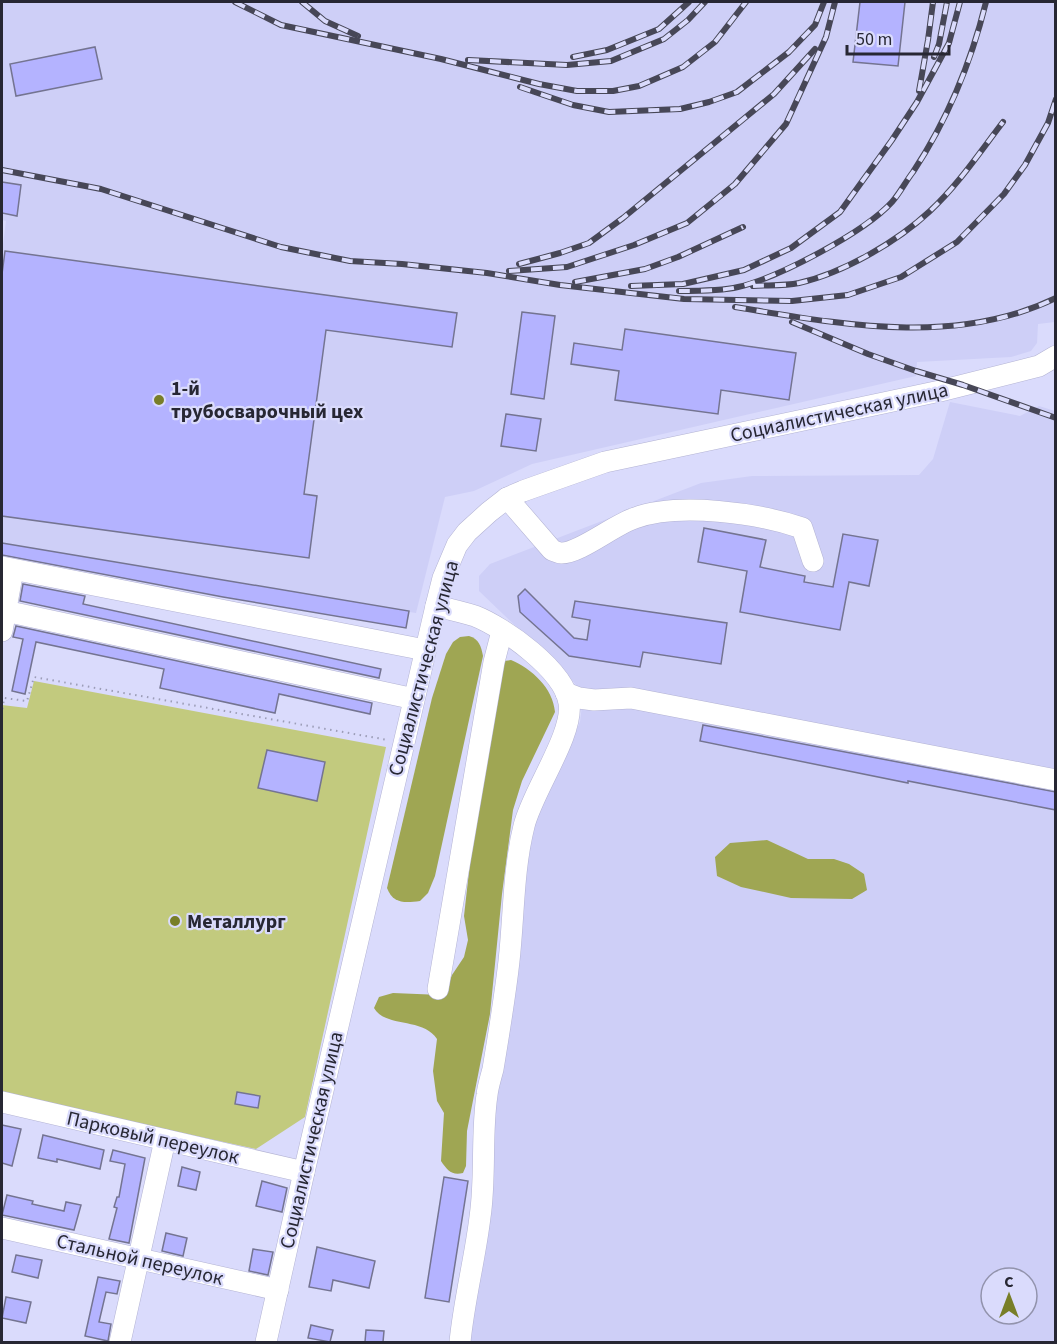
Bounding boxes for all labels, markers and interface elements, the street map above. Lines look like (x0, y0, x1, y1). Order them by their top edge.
scale bar (847, 18, 949, 56)
text: 50 m (856, 27, 892, 52)
place label: 1-й трубосварочный цех (171, 375, 363, 426)
street label: Социалистическая улица (728, 376, 951, 450)
marker: 1-й трубосварочный цех (152, 393, 166, 407)
street label: Социалистическая улица (382, 557, 466, 779)
place label: Металлург (187, 908, 286, 936)
marker: Металлург (168, 914, 182, 928)
street label: Социалистическая улица (273, 1029, 351, 1251)
street label: Парковый переулок (64, 1105, 242, 1171)
street label: Стальной переулок (54, 1227, 226, 1293)
north arrow (979, 1266, 1039, 1326)
text: С (1004, 1271, 1014, 1293)

